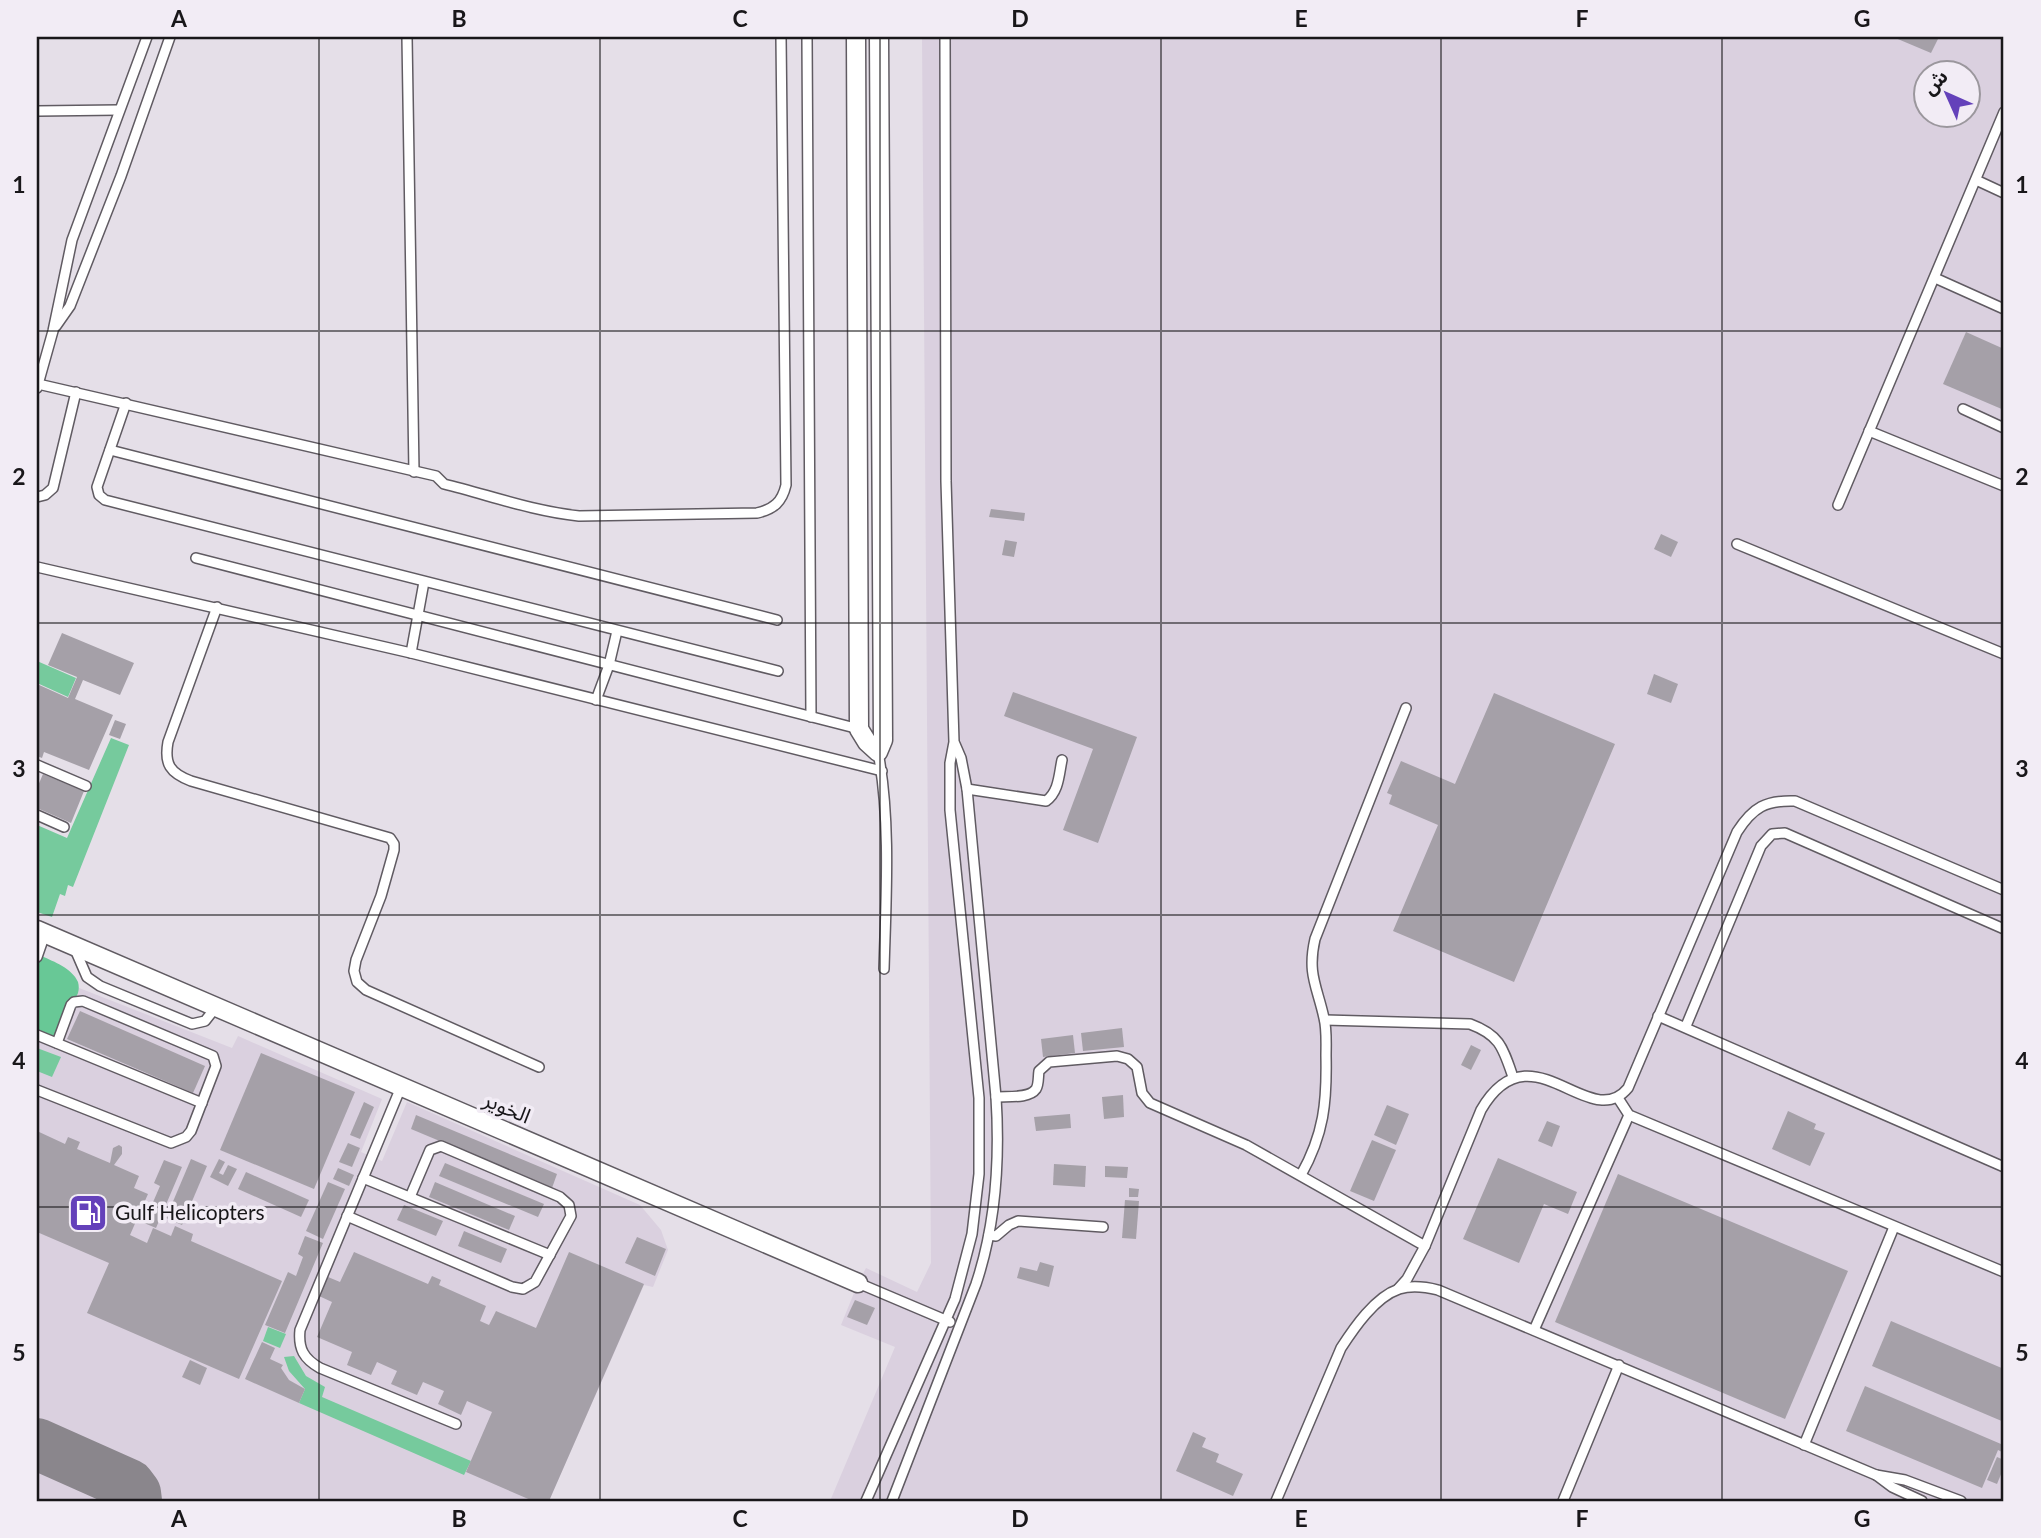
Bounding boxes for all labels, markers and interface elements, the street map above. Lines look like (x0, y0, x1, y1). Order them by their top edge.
text: A (170, 4, 188, 32)
text: B (451, 4, 467, 32)
text: C (732, 4, 748, 32)
text: D (1011, 4, 1029, 32)
text: E (1294, 4, 1308, 32)
text: F (1575, 4, 1589, 32)
text: G (1854, 4, 1870, 32)
north arrow (1912, 60, 1982, 130)
text: ش (1917, 64, 1952, 99)
text: 1 (12, 170, 26, 198)
text: 1 (2015, 170, 2029, 198)
text: 2 (12, 462, 26, 490)
text: 2 (2015, 462, 2029, 490)
text: 3 (12, 754, 26, 782)
text: 3 (2015, 754, 2029, 782)
text: 4 (12, 1046, 26, 1074)
text: 4 (2015, 1046, 2029, 1074)
street label: الخوير (479, 1085, 535, 1128)
fuel station icon: Gulf Helicopters (67, 1192, 109, 1234)
place label: Gulf Helicopters (115, 1199, 265, 1224)
text: 5 (12, 1338, 26, 1366)
text: 5 (2015, 1338, 2029, 1366)
text: A (170, 1504, 188, 1532)
text: B (451, 1504, 467, 1532)
text: C (732, 1504, 748, 1532)
text: D (1011, 1504, 1029, 1532)
text: E (1294, 1504, 1308, 1532)
text: F (1575, 1504, 1589, 1532)
text: G (1854, 1504, 1870, 1532)

